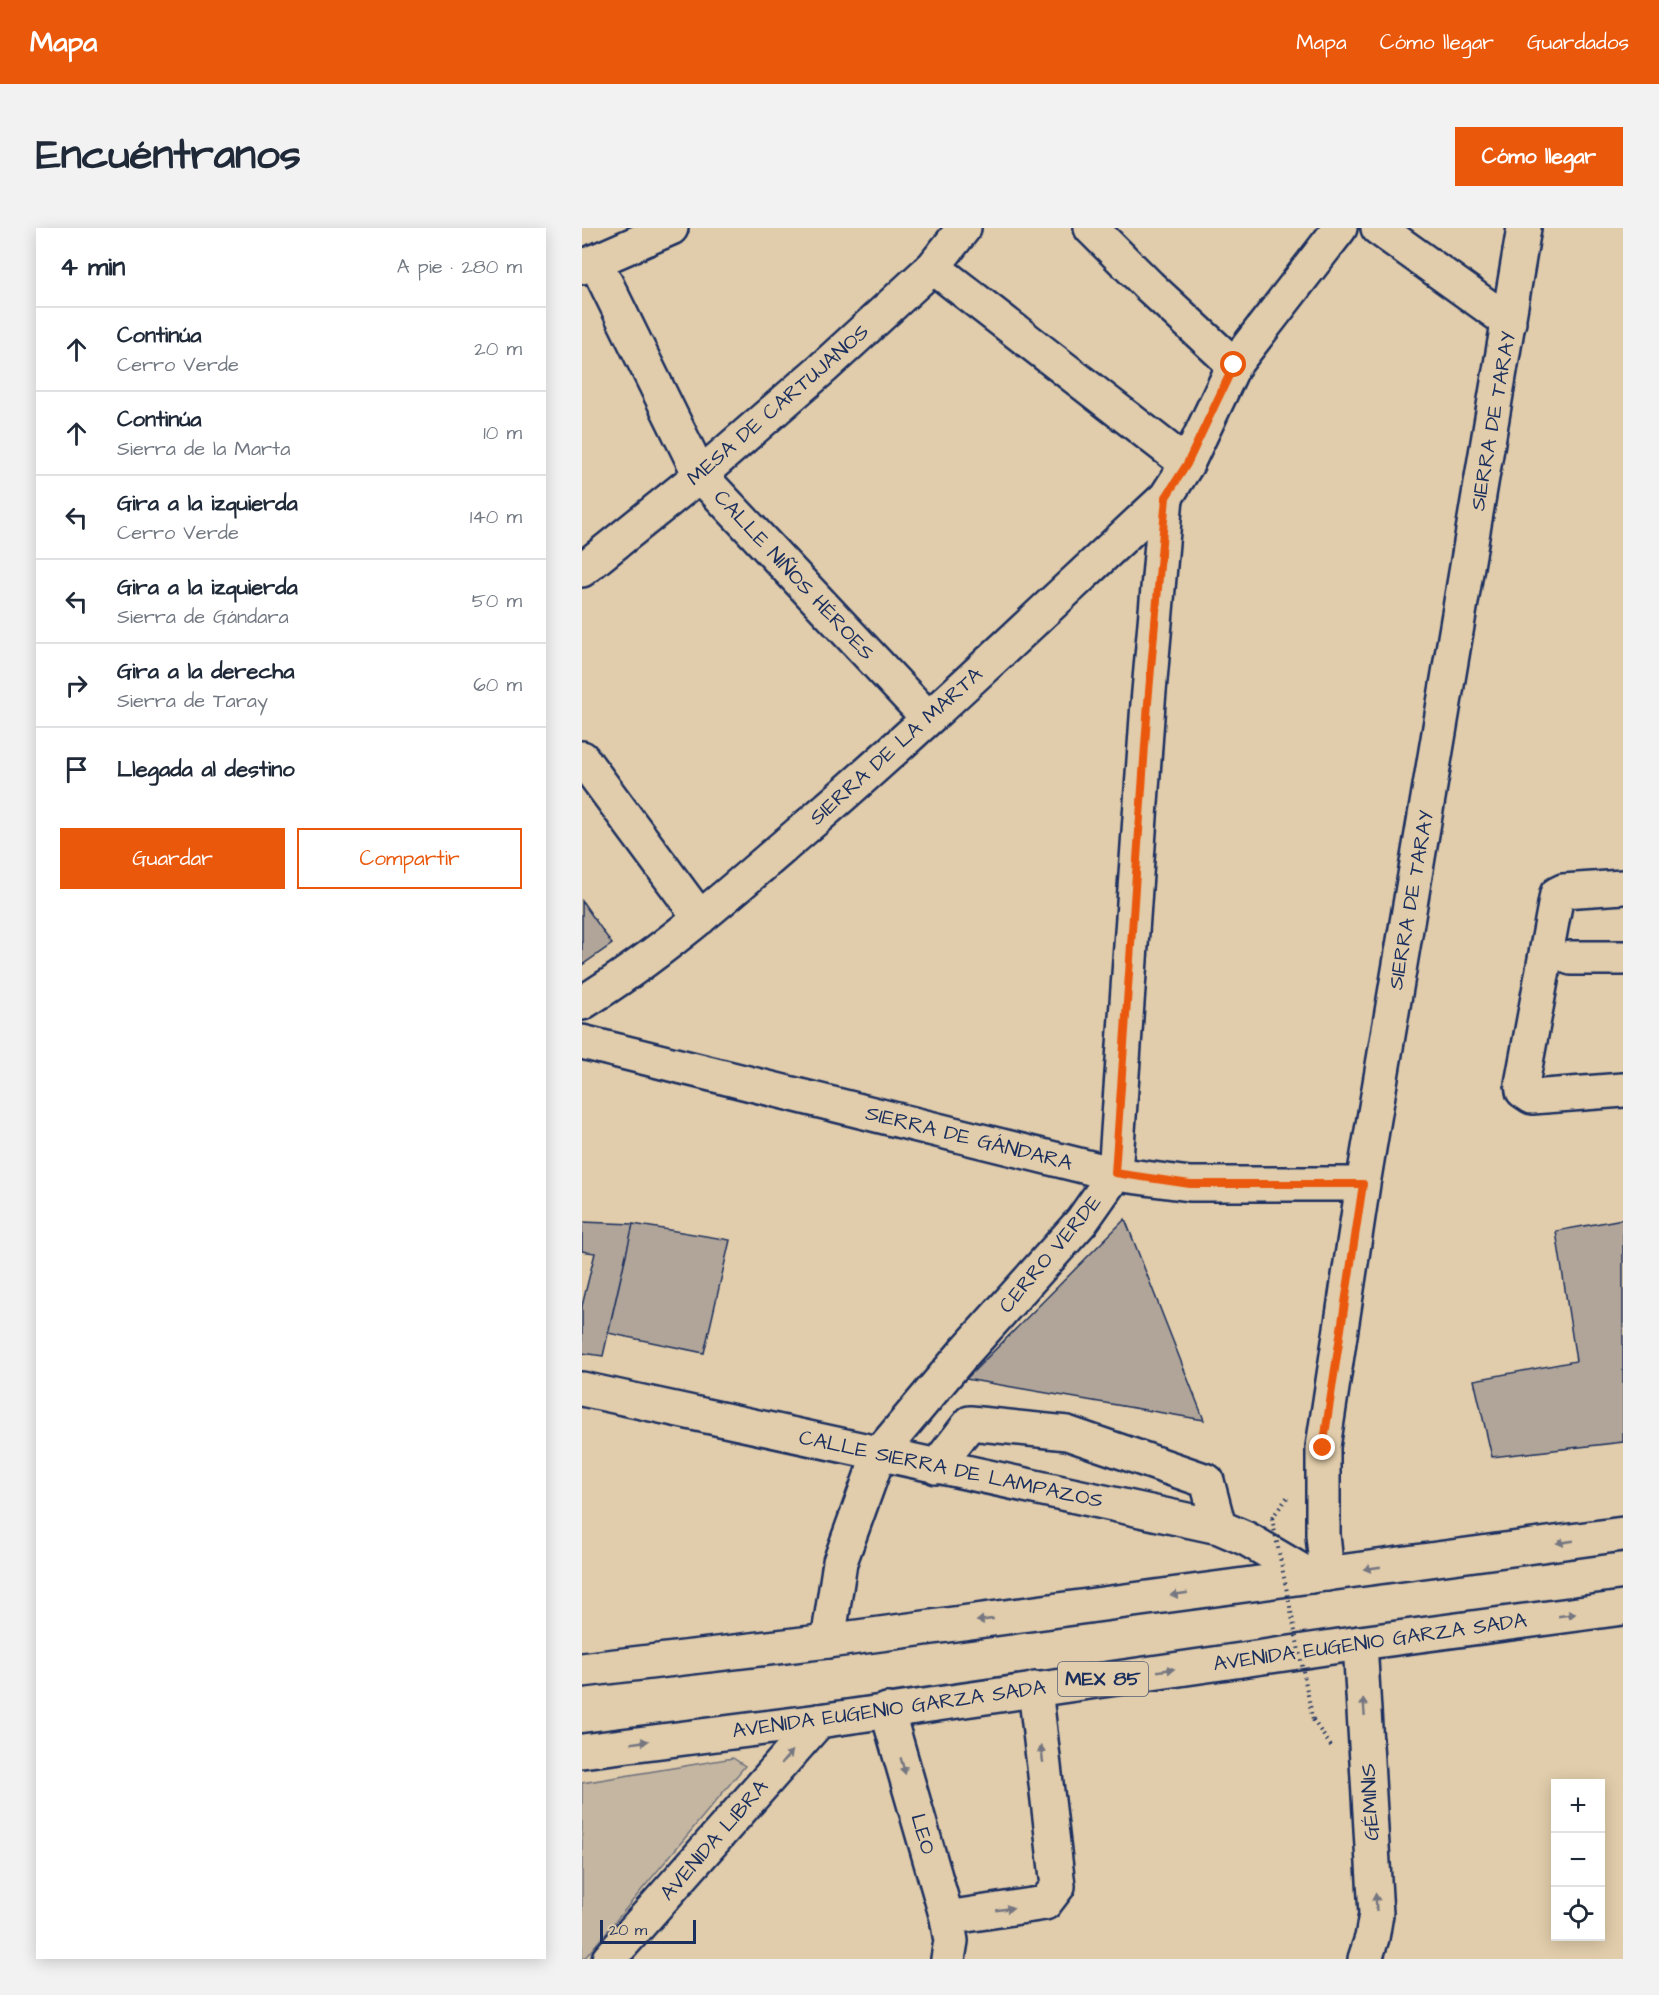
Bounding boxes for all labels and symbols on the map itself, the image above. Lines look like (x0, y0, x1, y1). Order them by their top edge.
street label: MESA DE CARTUJANOS (681, 318, 875, 492)
street label: SIERRA DE TARAY (1463, 329, 1523, 513)
route start (1220, 351, 1246, 377)
street label: CALLE NIÑOS HÉROES (707, 483, 881, 667)
street label: SIERRA DE LA MARTA (803, 660, 989, 832)
street label: SIERRA DE TARAY (1381, 808, 1441, 992)
street label: SIERRA DE GÁNDARA (863, 1098, 1076, 1178)
street label: CERRO VERDE (992, 1188, 1109, 1319)
street label: CALLE SIERRA DE LAMPAZOS (796, 1423, 1106, 1515)
route end (1309, 1434, 1335, 1460)
one-way arrow (1555, 1537, 1574, 1547)
one-way arrow (1362, 1563, 1381, 1572)
one-way arrow (1169, 1590, 1188, 1599)
street label: AVENIDA EUGENIO GARZA SADA (1211, 1606, 1529, 1678)
one-way arrow (1558, 1611, 1577, 1620)
one-way arrow (976, 1616, 995, 1625)
road number: MEX 85 (1058, 1662, 1148, 1696)
one-way arrow (1157, 1666, 1176, 1675)
street label: AVENIDA EUGENIO GARZA SADA (730, 1673, 1048, 1745)
one-way arrow (1359, 1698, 1369, 1717)
one-way arrow (630, 1738, 649, 1747)
one-way arrow (1038, 1745, 1047, 1764)
one-way arrow (780, 1750, 794, 1765)
one-way arrow (899, 1757, 908, 1775)
street label: GÉMINIS (1353, 1763, 1387, 1841)
street label: AVENIDA LIBRA (653, 1773, 775, 1907)
street label: LEO (903, 1810, 943, 1858)
one-way arrow (1371, 1893, 1380, 1912)
one-way arrow (995, 1904, 1014, 1913)
scale bar (600, 1917, 696, 1944)

